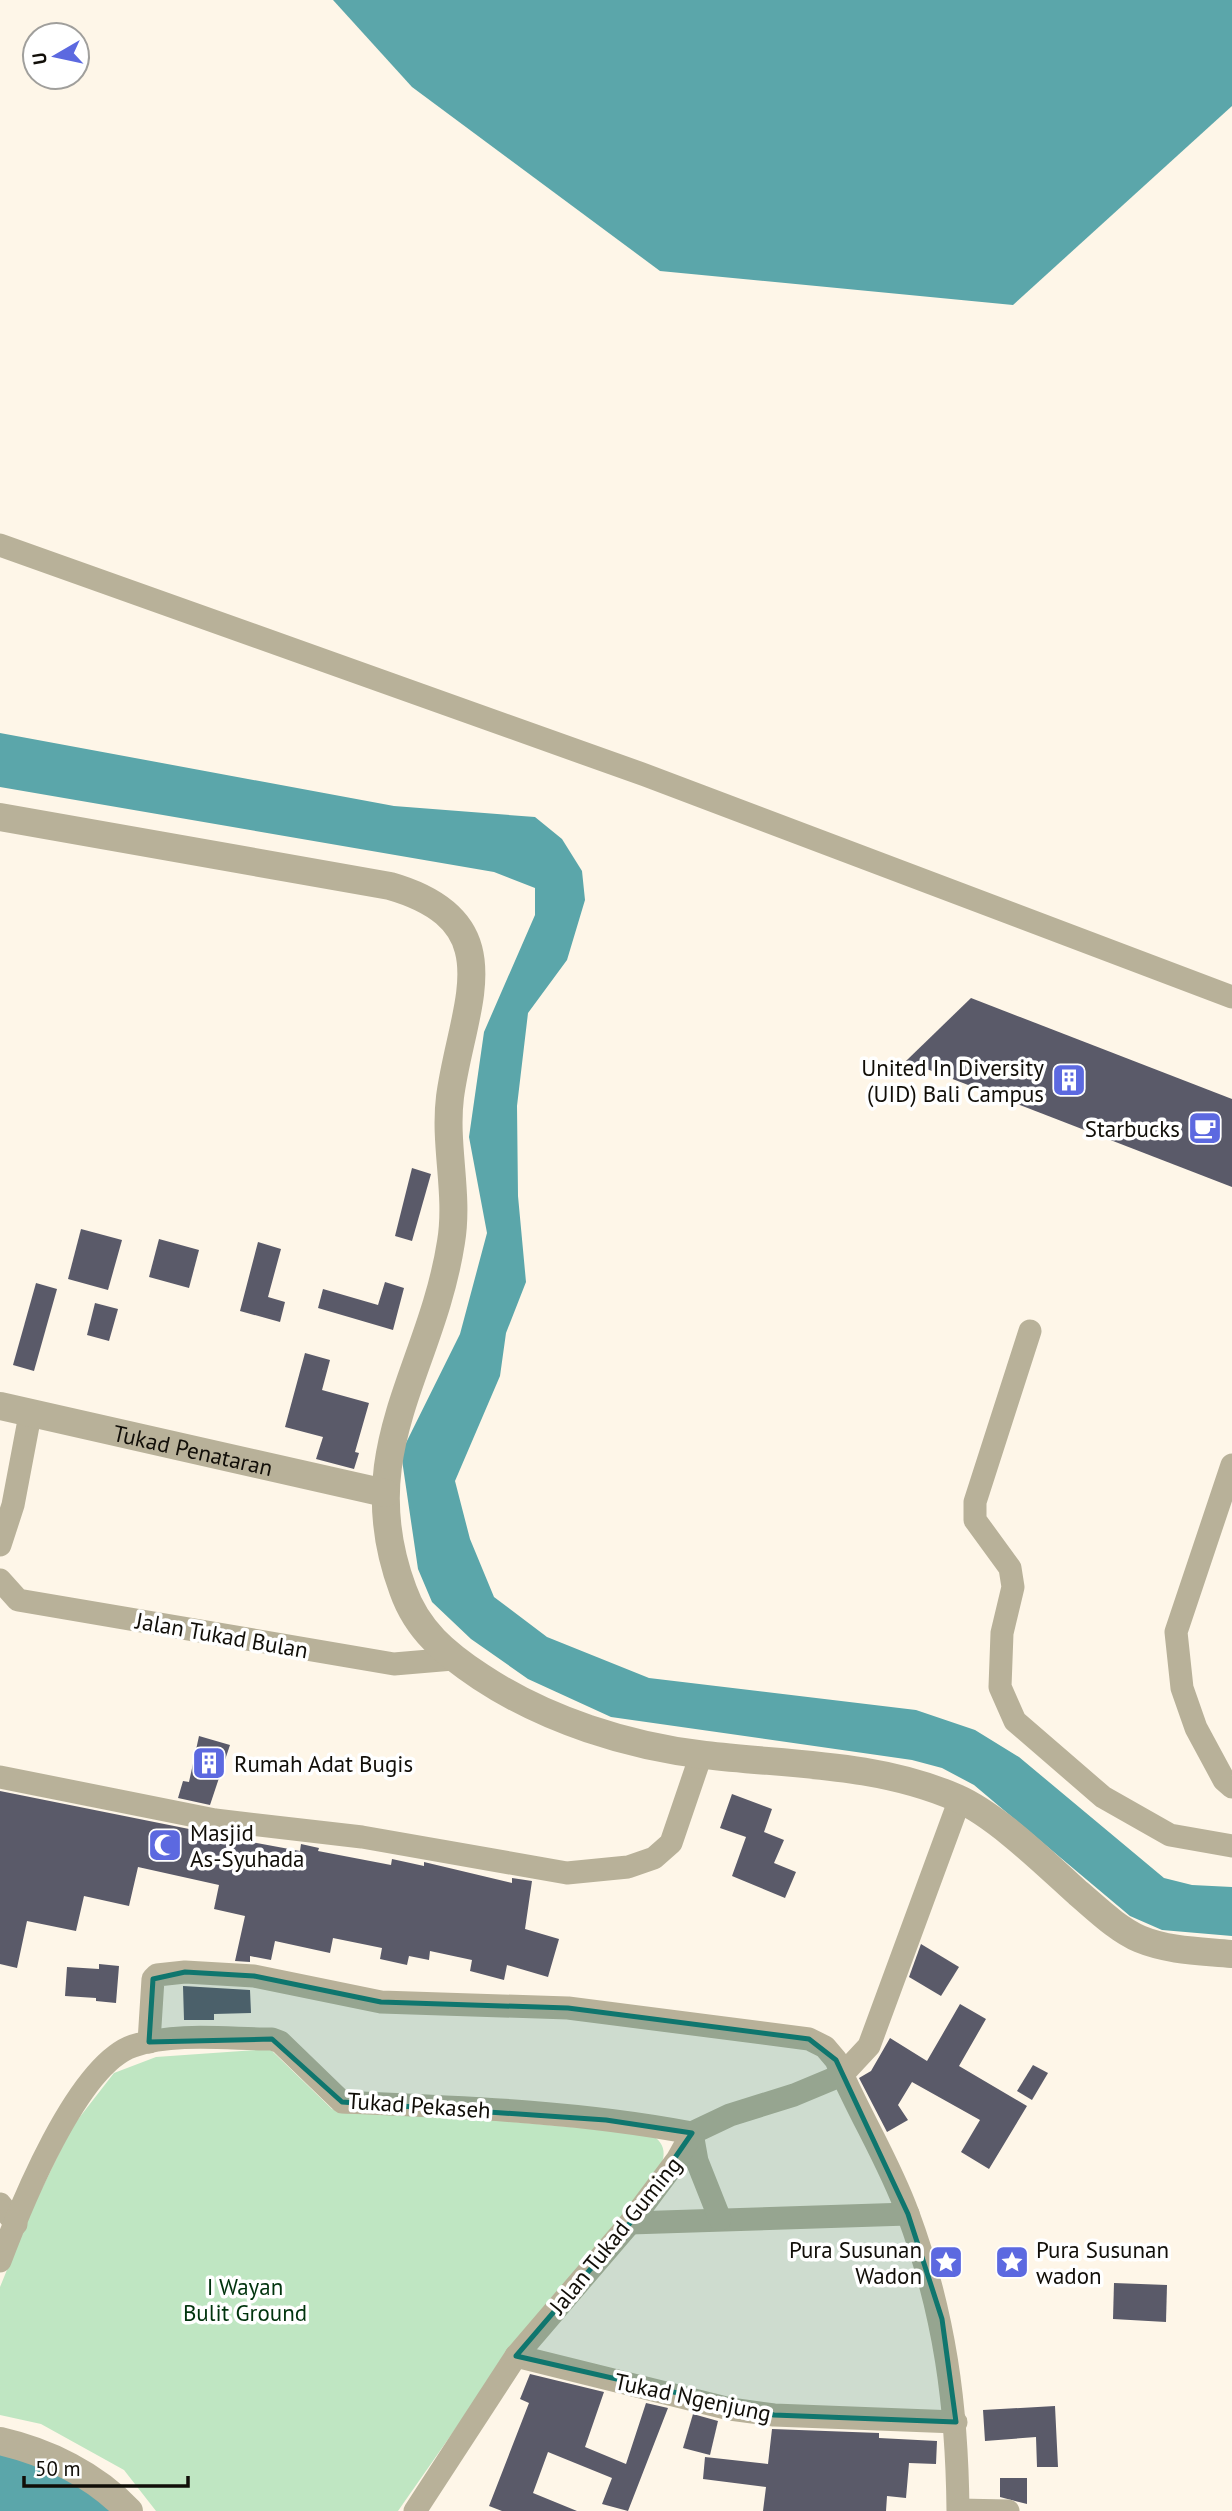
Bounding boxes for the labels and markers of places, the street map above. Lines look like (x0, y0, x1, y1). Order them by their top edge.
place label: United In Diversity (UID) Bali Campus (861, 1053, 1044, 1108)
building icon: United In Diversity (UID) Bali Campus (1050, 1061, 1088, 1099)
cafe icon: Starbucks (1186, 1109, 1224, 1147)
place label: Starbucks (1085, 1114, 1180, 1143)
building icon: Rumah Adat Bugis (190, 1744, 228, 1782)
place label: Rumah Adat Bugis (234, 1749, 413, 1778)
place label: Masjid As-Syuhada (190, 1818, 305, 1873)
mosque icon: Masjid As-Syuhada (146, 1826, 184, 1864)
place label: Pura Susunan Wadon (789, 2235, 922, 2290)
place label: Pura Susunan wadon (1036, 2235, 1169, 2290)
place icon: Pura Susunan Wadon (927, 2243, 965, 2281)
place icon: Pura Susunan wadon (993, 2243, 1031, 2281)

